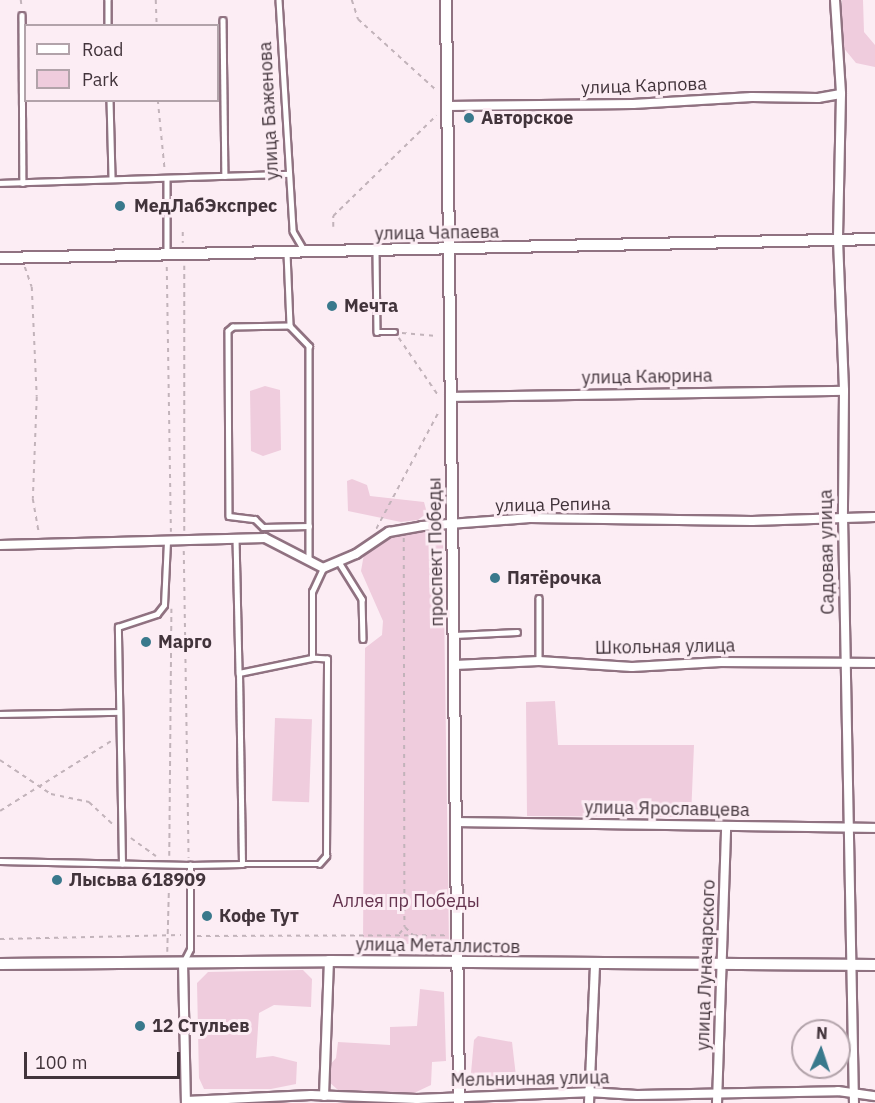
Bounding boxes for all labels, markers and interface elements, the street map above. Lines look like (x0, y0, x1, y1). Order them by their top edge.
legend (24, 24, 219, 102)
text: Road (82, 38, 123, 61)
street label: улица Баженова (255, 41, 283, 181)
text: Park (82, 68, 118, 91)
street label: улица Карпова (581, 73, 707, 99)
place label: Авторское (481, 107, 573, 129)
marker: Авторское (462, 111, 476, 125)
place label: МедЛабЭкспрес (134, 195, 277, 217)
marker: МедЛабЭкспрес (111, 197, 129, 215)
street label: улица Чапаева (374, 221, 500, 245)
place label: Мечта (344, 295, 398, 317)
marker: Мечта (325, 299, 339, 313)
street label: улица Каюрина (581, 365, 713, 389)
street label: проспект Победы (424, 477, 448, 627)
street label: Садовая улица (815, 489, 839, 615)
street label: улица Репина (495, 493, 611, 517)
place label: Пятёрочка (507, 567, 601, 589)
marker: Пятёрочка (488, 571, 502, 585)
place label: Марго (158, 631, 212, 653)
marker: Марго (139, 635, 153, 649)
street label: Школьная улица (595, 635, 735, 659)
street label: улица Ярославцева (584, 797, 750, 821)
place label: Лысьва 618909 (69, 869, 206, 891)
marker: Лысьва 618909 (50, 873, 64, 887)
street label: улица Луначарского (692, 879, 720, 1051)
park label: Аллея пр Победы (332, 890, 480, 912)
place label: Кофе Тут (219, 905, 299, 927)
marker: Кофе Тут (200, 909, 214, 923)
street label: улица Металлистов (355, 934, 521, 958)
place label: 12 Стульев (152, 1015, 250, 1037)
marker: 12 Стульев (133, 1019, 147, 1033)
north arrow (791, 1019, 851, 1079)
text: N (816, 1023, 828, 1043)
scale bar (27, 1040, 183, 1078)
text: 100 m (35, 1051, 87, 1074)
street label: Мельничная улица (450, 1067, 610, 1091)

